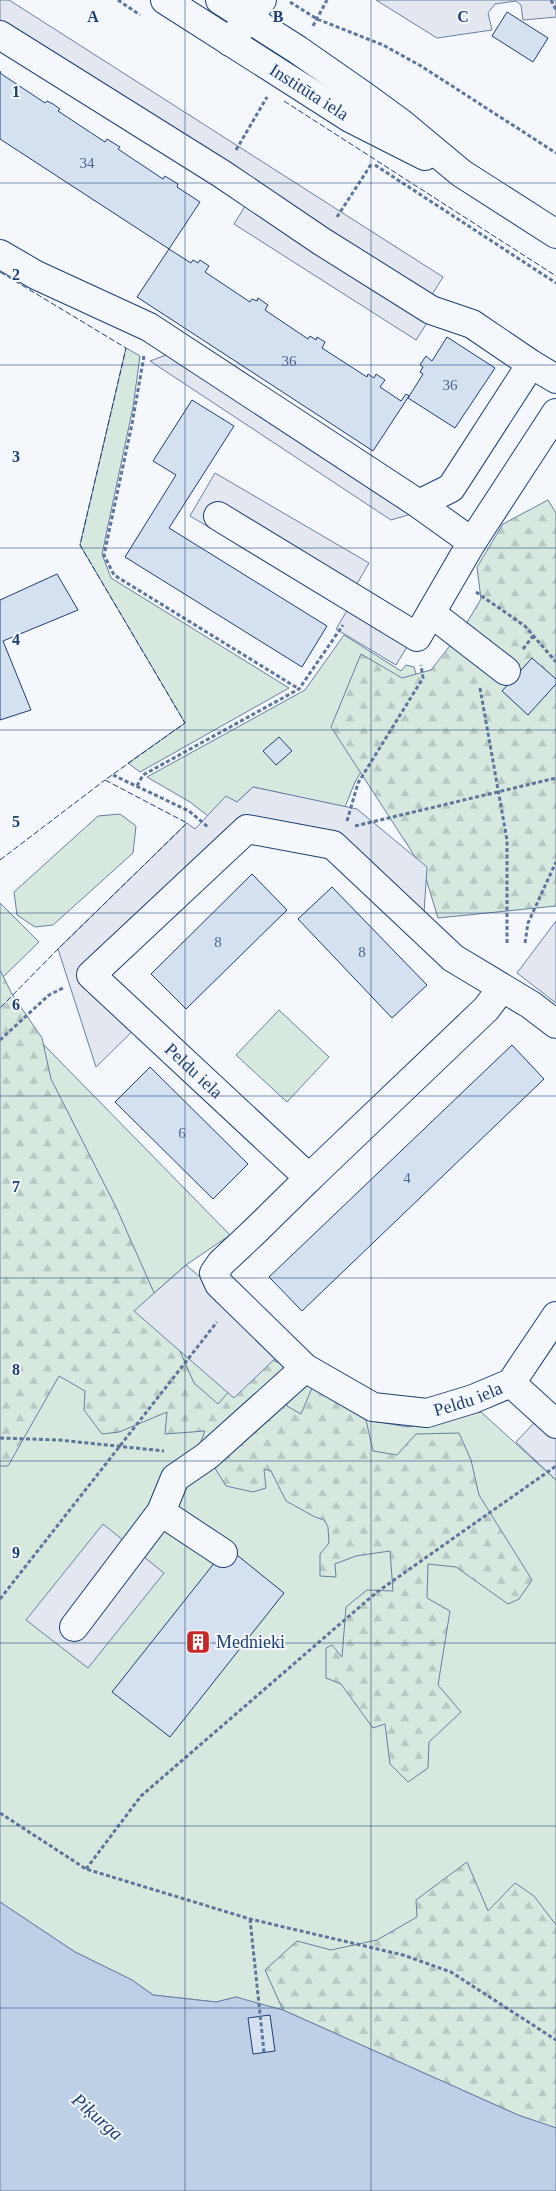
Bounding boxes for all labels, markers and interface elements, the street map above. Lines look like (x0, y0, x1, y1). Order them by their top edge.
text: A (87, 8, 99, 25)
text: B (273, 8, 284, 25)
text: C (457, 8, 469, 25)
street label: Institūta iela (266, 59, 352, 124)
text: 1 (12, 83, 20, 100)
house number: 34 (80, 155, 95, 171)
text: 2 (12, 266, 20, 283)
house number: 36 (282, 353, 297, 369)
house number: 36 (443, 377, 458, 393)
text: 3 (12, 448, 20, 465)
text: 4 (12, 631, 20, 648)
text: 5 (12, 813, 20, 830)
house number: 8 (214, 934, 222, 950)
house number: 8 (358, 944, 366, 960)
text: 6 (12, 996, 20, 1013)
street label: Peldu iela (161, 1039, 227, 1102)
house number: 6 (178, 1125, 186, 1141)
house number: 4 (403, 1170, 411, 1186)
text: 7 (12, 1178, 20, 1195)
text: 8 (12, 1361, 20, 1378)
street label: Peldu iela (431, 1378, 505, 1420)
text: 9 (12, 1544, 20, 1561)
building icon: Mednieki (185, 1629, 211, 1655)
place label: Mednieki (216, 1632, 285, 1652)
water label: Piķurga (67, 2088, 127, 2144)

